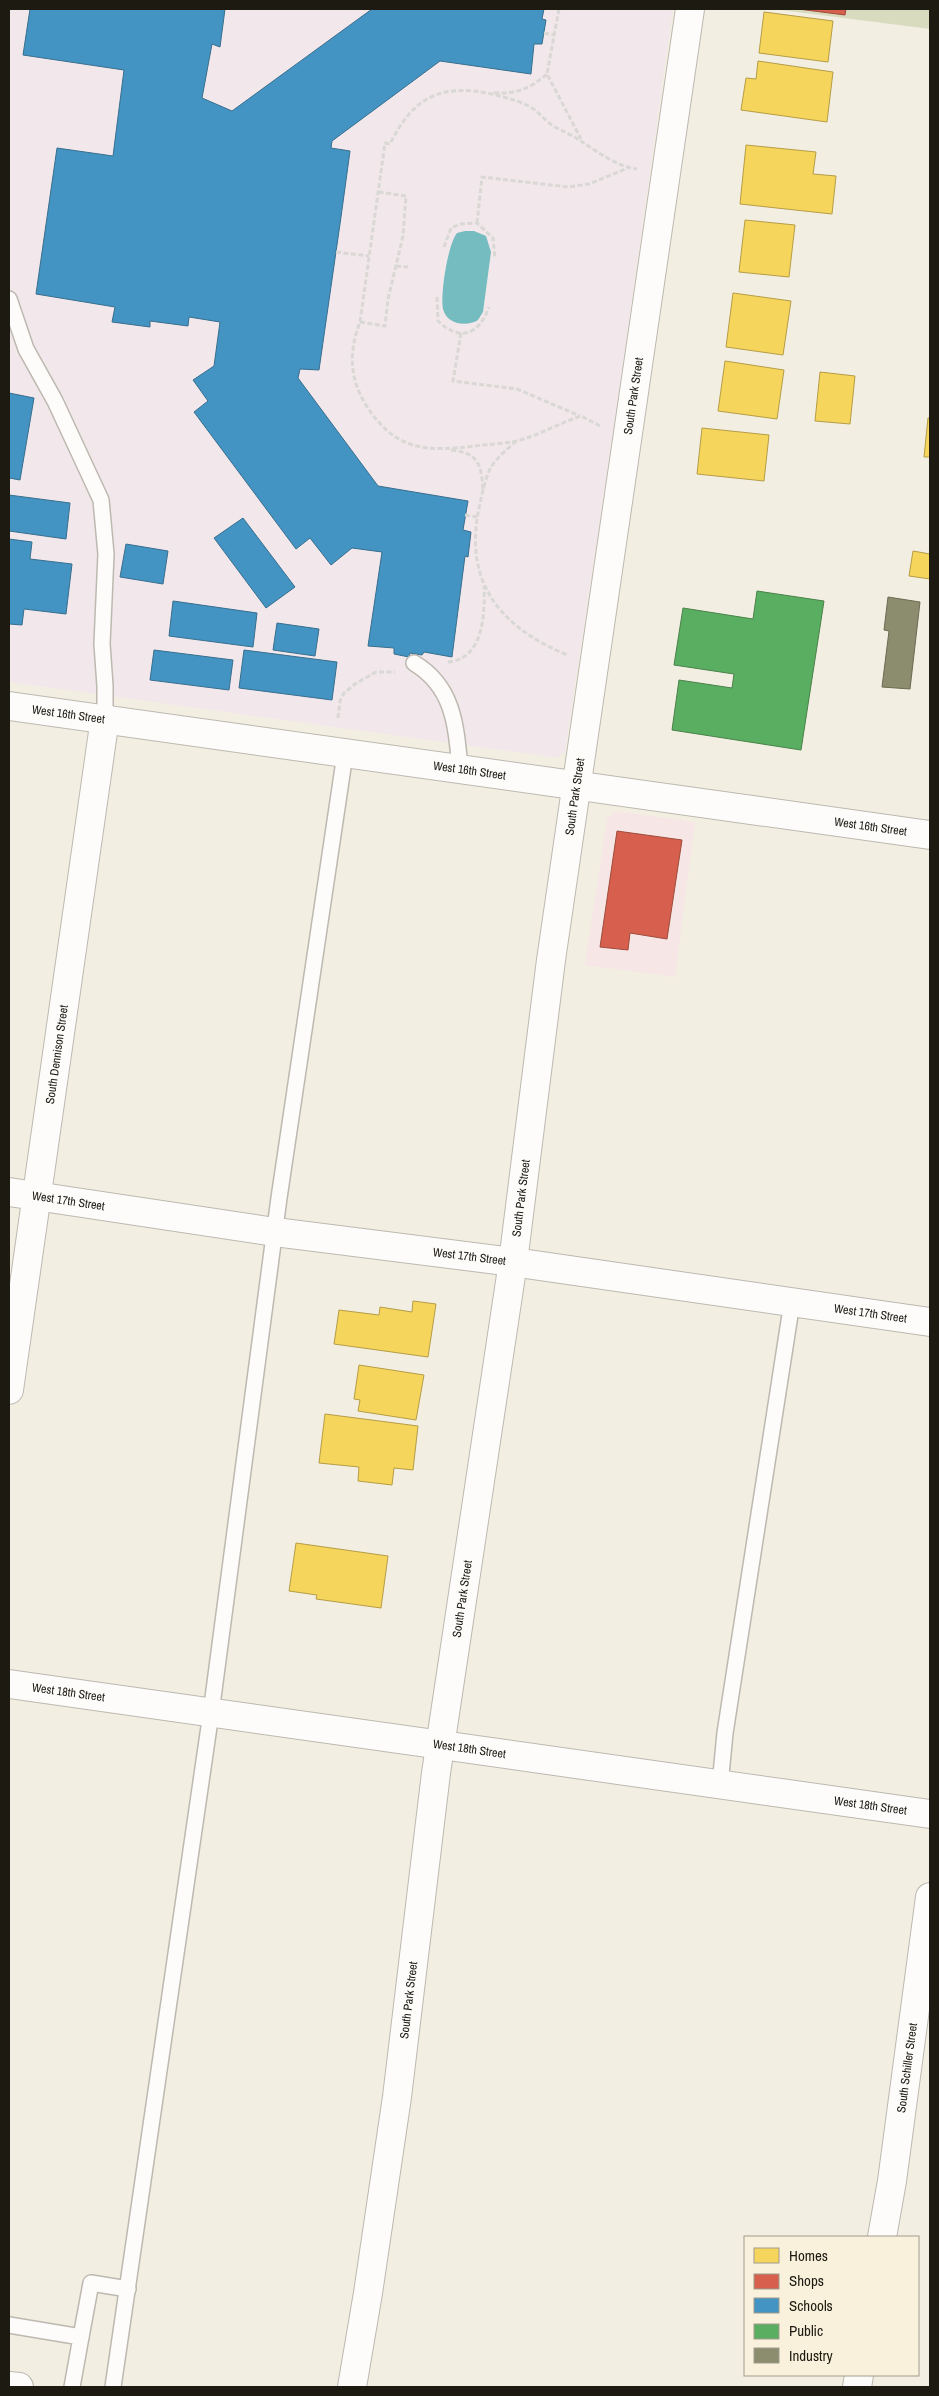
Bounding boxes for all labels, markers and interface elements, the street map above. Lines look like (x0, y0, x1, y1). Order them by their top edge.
street label: South Park Street (620, 356, 647, 436)
street label: West 16th Street (31, 701, 106, 727)
street label: West 16th Street (432, 757, 507, 784)
street label: South Park Street (561, 757, 588, 836)
street label: West 16th Street (833, 814, 908, 840)
street label: South Dennison Street (42, 1004, 72, 1105)
street label: South Park Street (508, 1158, 534, 1238)
street label: West 17th Street (31, 1188, 106, 1214)
street label: West 17th Street (432, 1244, 507, 1269)
street label: West 17th Street (833, 1300, 908, 1327)
street label: South Park Street (449, 1559, 476, 1638)
street label: West 18th Street (31, 1679, 106, 1705)
street label: West 18th Street (432, 1736, 507, 1762)
street label: West 18th Street (833, 1793, 908, 1819)
street label: South Park Street (396, 1960, 421, 2040)
street label: South Schiller Street (893, 2022, 921, 2114)
legend (744, 2236, 919, 2376)
text: Homes (789, 2245, 828, 2266)
text: Shops (789, 2270, 824, 2291)
text: Schools (789, 2295, 833, 2316)
text: Public (789, 2320, 823, 2341)
text: Industry (789, 2345, 834, 2366)

